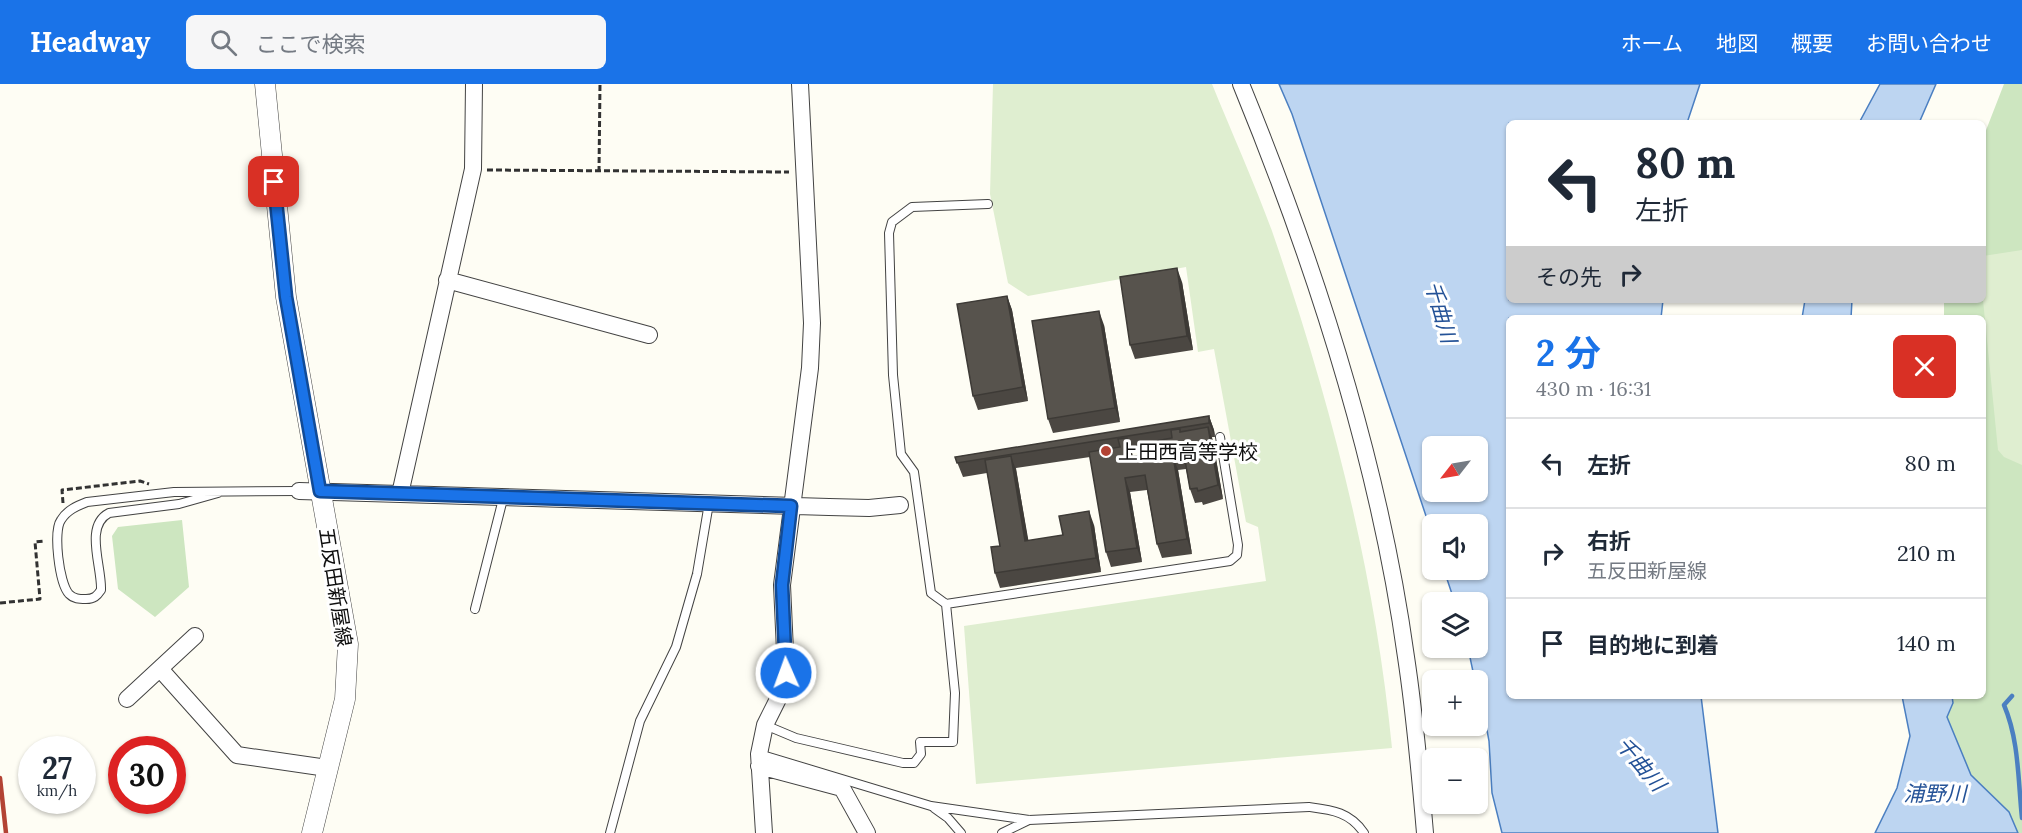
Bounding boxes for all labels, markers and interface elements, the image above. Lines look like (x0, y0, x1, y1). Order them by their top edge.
search box (186, 15, 606, 69)
text: Headway (30, 24, 150, 60)
icon: search (207, 26, 240, 59)
text: ここで検索 (255, 30, 365, 58)
text: ホーム (1621, 30, 1683, 57)
text: 地図 (1716, 30, 1758, 57)
text: 概要 (1791, 30, 1833, 57)
text: お問い合わせ (1866, 30, 1992, 57)
text: 80 m (1635, 136, 1735, 190)
icon: left (1536, 144, 1614, 222)
pin (248, 156, 299, 207)
icon: arrive (257, 165, 290, 198)
text: 左折 (1635, 193, 1689, 227)
icon: right (1614, 258, 1647, 291)
text: その先 (1536, 263, 1602, 291)
water label: 千曲川 (1419, 278, 1463, 348)
text: 2 分 (1536, 330, 1601, 376)
button: close (1893, 335, 1956, 398)
text: 430 m · 16:31 (1536, 376, 1651, 401)
north arrow (1422, 436, 1488, 502)
map controls (1422, 436, 1488, 814)
place label: 上田西高等学校 (1118, 439, 1258, 464)
marker: 上田西高等学校 (1099, 444, 1113, 458)
icon: left (1536, 447, 1569, 480)
text: 80 m (1905, 449, 1956, 477)
text: 左折 (1587, 451, 1631, 479)
button: sound (1422, 514, 1488, 580)
street label: 五反田新屋線 (314, 526, 358, 648)
text: 右折 (1587, 527, 1631, 555)
icon: right (1536, 537, 1569, 570)
text: 210 m (1897, 539, 1956, 567)
text: 五反田新屋線 (1587, 558, 1707, 583)
button: layers (1422, 592, 1488, 658)
icon: arrive (1536, 627, 1569, 660)
text: 140 m (1897, 629, 1956, 657)
text: 目的地に到着 (1587, 631, 1719, 659)
position arrow (754, 641, 818, 705)
button: + (1422, 670, 1488, 736)
water label: 千曲川 (1610, 731, 1673, 798)
speed limit sign: 30 (108, 736, 186, 814)
button: − (1422, 748, 1488, 814)
text: 27 (42, 749, 72, 787)
water label: 浦野川 (1904, 780, 1968, 807)
text: km/h (37, 781, 77, 800)

